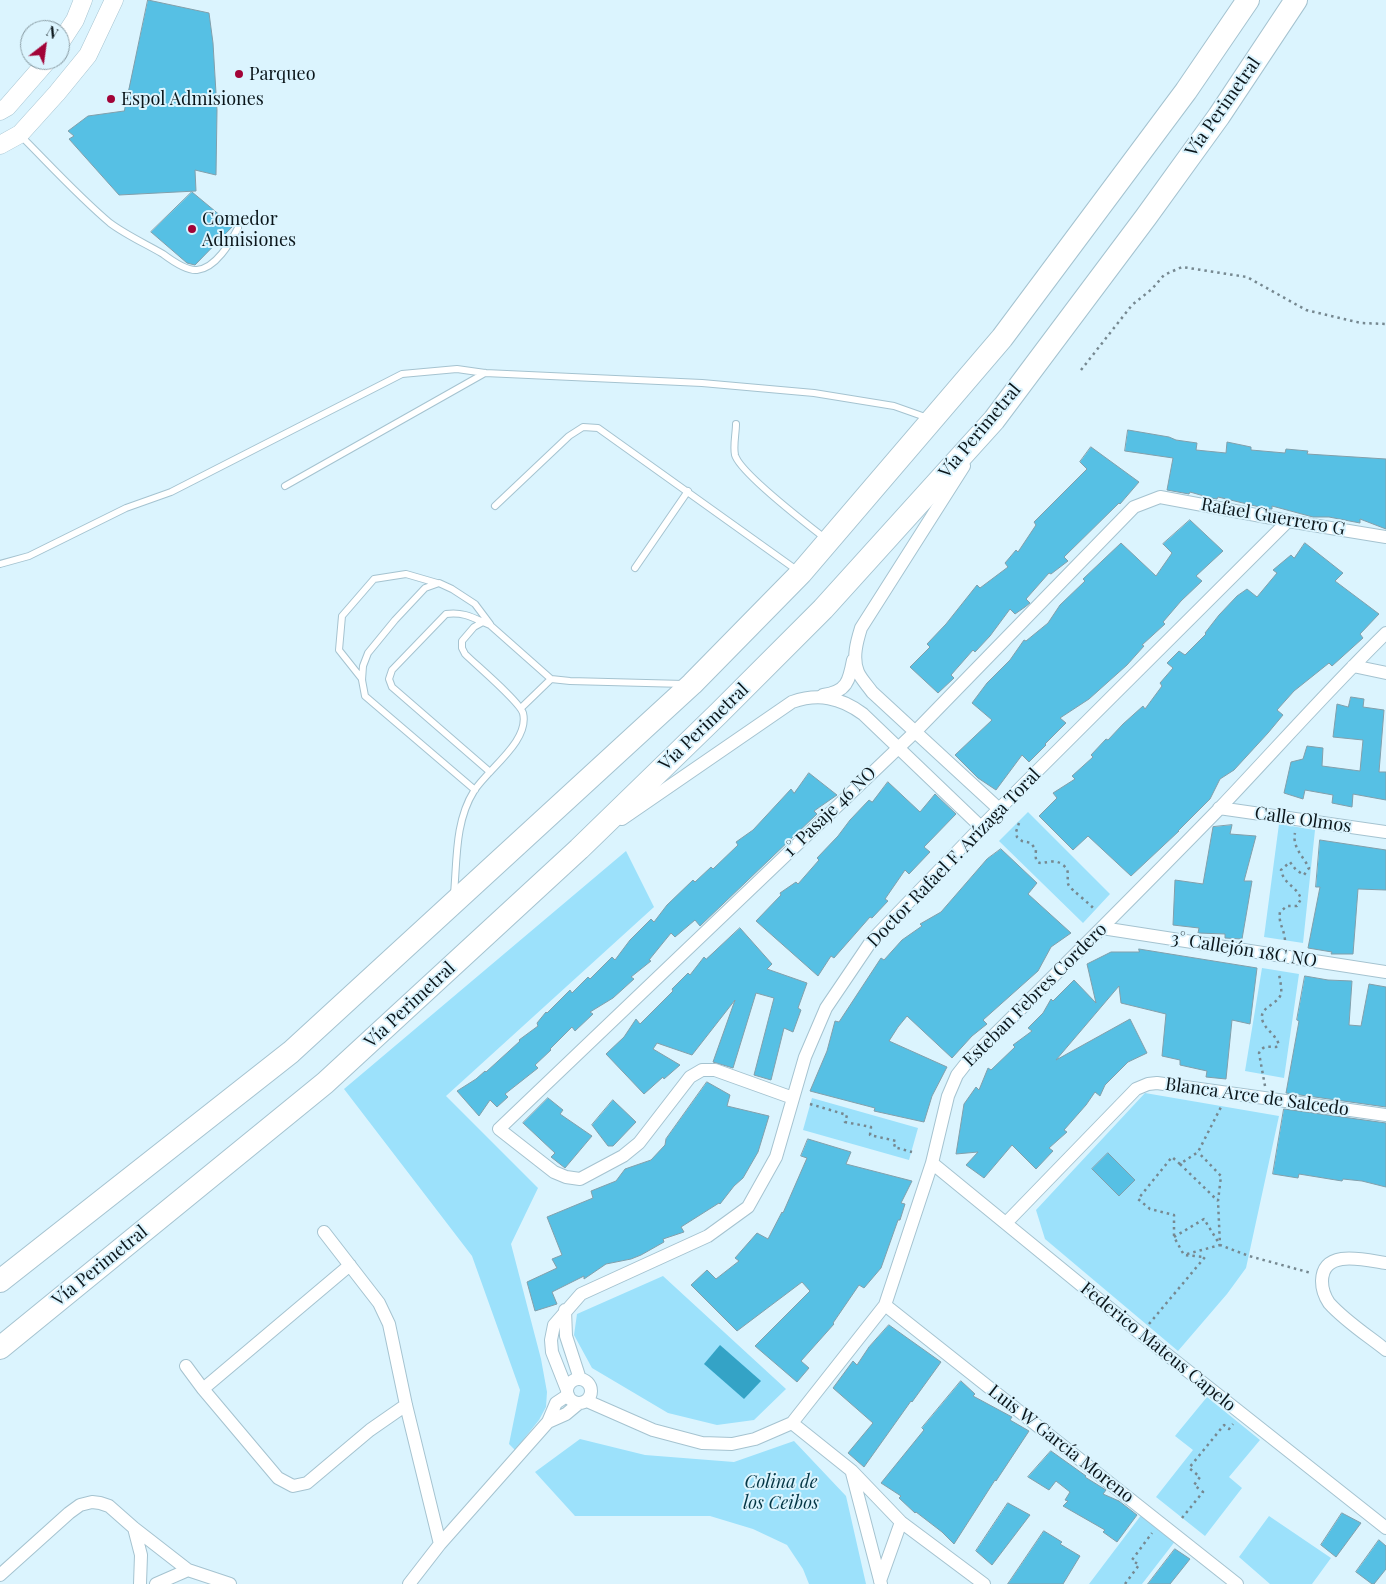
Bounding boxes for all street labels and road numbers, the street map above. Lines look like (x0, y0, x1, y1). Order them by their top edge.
street label: Vía Perimetral (1181, 53, 1265, 161)
street label: Vía Perimetral (934, 380, 1026, 482)
street label: Rafael Guerrero G (1199, 494, 1347, 540)
street label: Vía Perimetral (655, 679, 753, 775)
street label: 1° Pasaje 46 NO (779, 762, 881, 862)
street label: Doctor Rafael F. Arízaga Toral (863, 764, 1045, 952)
street label: Calle Olmos (1253, 803, 1353, 837)
street label: Esteban Febres Cordero (959, 919, 1111, 1071)
street label: 3° Callejón 18C NO (1170, 928, 1318, 972)
street label: Vía Perimetral (360, 957, 460, 1053)
street label: Blanca Arce de Salcedo (1164, 1073, 1350, 1121)
street label: Vía Perimetral (48, 1221, 152, 1311)
street label: Federico Mateus Capelo (1076, 1278, 1240, 1416)
street label: Luis W García Moreno (984, 1380, 1138, 1508)

